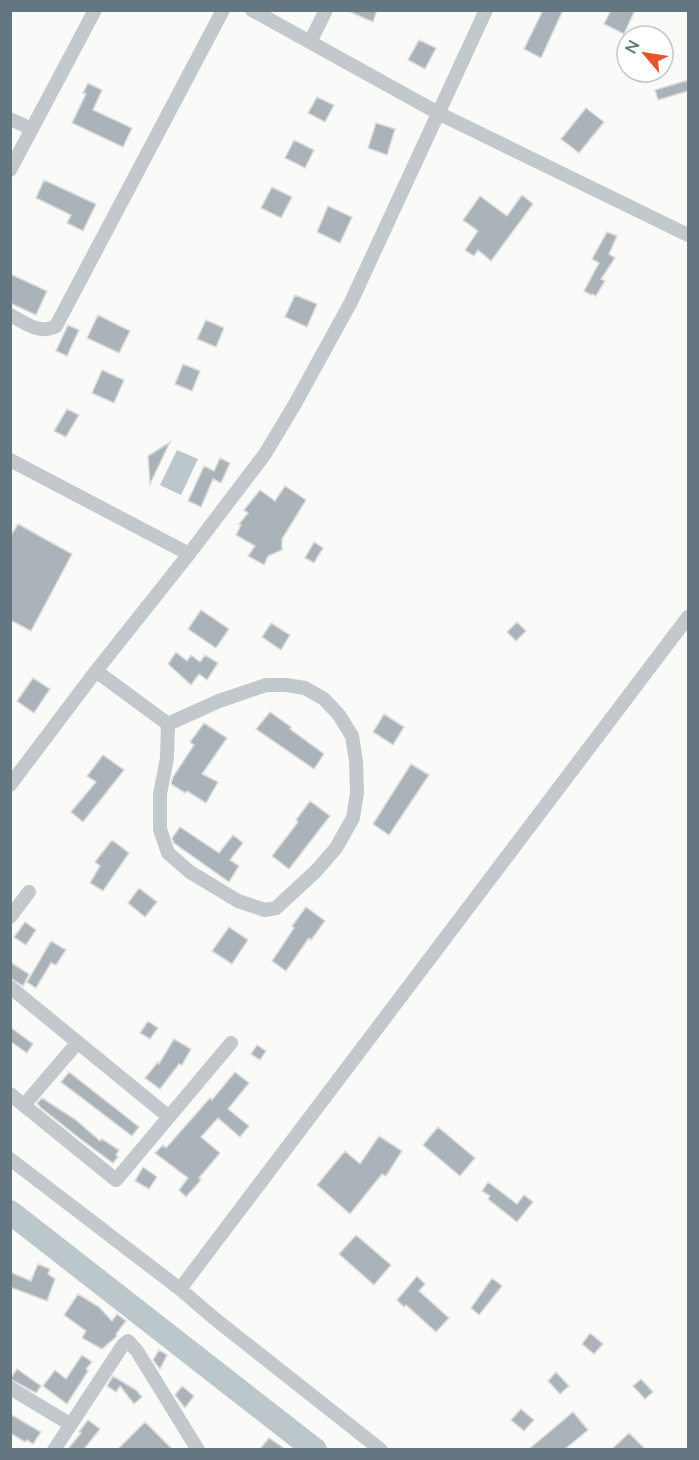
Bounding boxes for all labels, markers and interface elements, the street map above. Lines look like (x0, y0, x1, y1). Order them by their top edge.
north arrow (615, 24, 675, 84)
text: N (620, 36, 643, 56)

